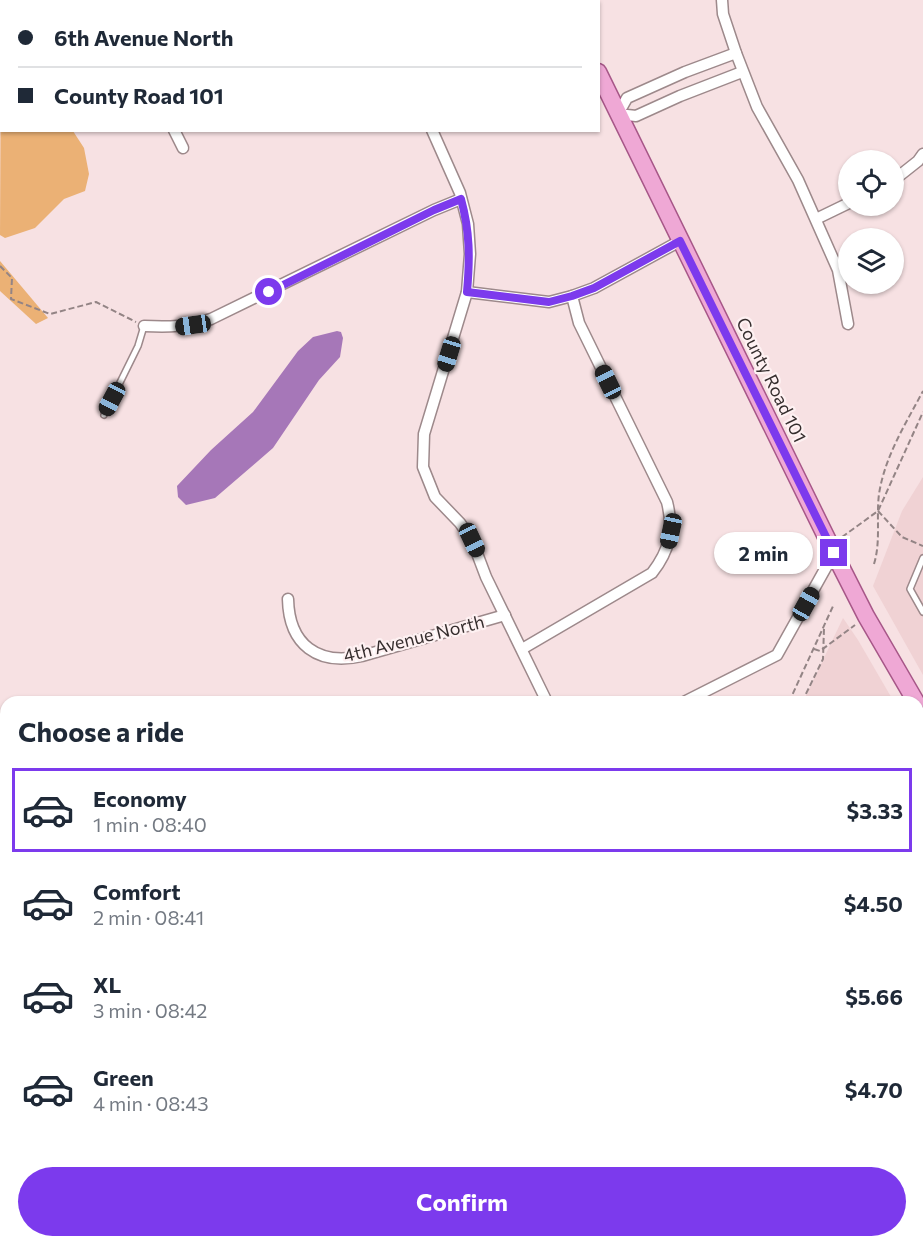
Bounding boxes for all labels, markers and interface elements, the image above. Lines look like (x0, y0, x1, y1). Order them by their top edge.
text: 6th Avenue North (54, 24, 233, 51)
text: County Road 101 (54, 82, 224, 109)
map controls (838, 150, 904, 294)
button: locate (838, 150, 904, 216)
button: layers (838, 228, 904, 294)
route start (255, 278, 282, 305)
car (174, 314, 212, 336)
street label: County Road 101 (732, 314, 812, 446)
car (435, 334, 463, 374)
car (592, 362, 624, 402)
car (96, 379, 128, 419)
car (658, 512, 684, 550)
car (456, 520, 488, 560)
callout: 2 min (714, 532, 813, 574)
route end (820, 539, 847, 566)
text: 2 min (739, 541, 788, 565)
car (789, 584, 823, 624)
street label: 4th Avenue North (341, 610, 487, 666)
text: Choose a ride (18, 715, 184, 748)
icon: car (21, 783, 75, 837)
text: Economy (93, 785, 187, 812)
text: $3.33 (847, 797, 903, 824)
text: 1 min · 08:40 (93, 812, 207, 836)
icon: car (21, 876, 75, 930)
text: Comfort (93, 878, 181, 905)
text: $4.50 (844, 890, 903, 917)
text: 2 min · 08:41 (93, 905, 204, 929)
icon: car (21, 969, 75, 1023)
text: XL (93, 971, 121, 998)
text: $5.66 (845, 983, 903, 1010)
text: 3 min · 08:42 (93, 998, 207, 1022)
icon: car (21, 1062, 75, 1116)
text: Green (93, 1064, 154, 1091)
text: $4.70 (845, 1076, 903, 1103)
text: 4 min · 08:43 (93, 1091, 209, 1115)
button: Confirm (18, 1167, 906, 1236)

